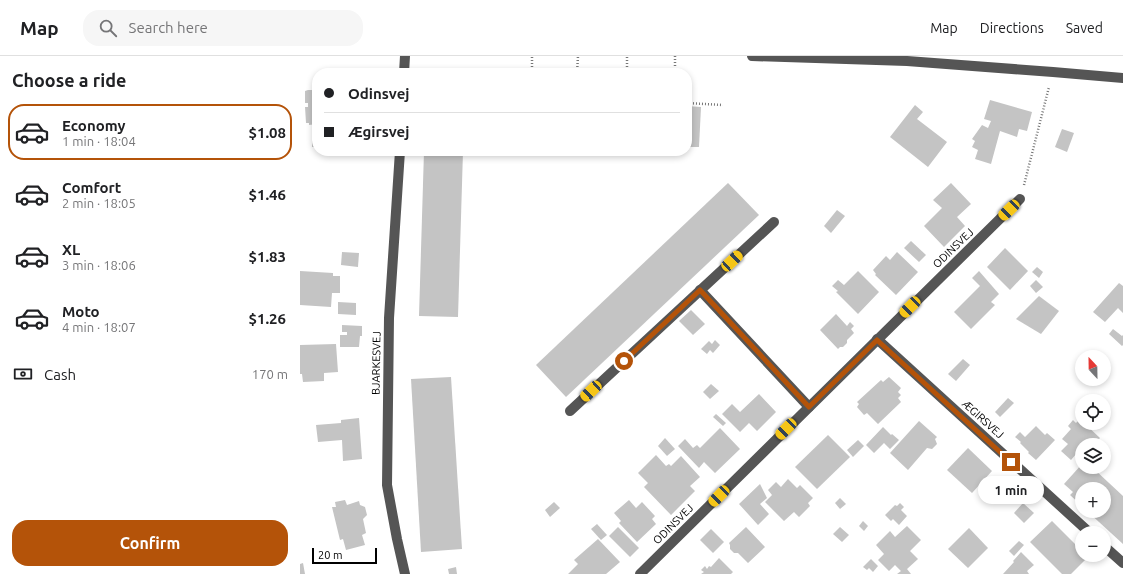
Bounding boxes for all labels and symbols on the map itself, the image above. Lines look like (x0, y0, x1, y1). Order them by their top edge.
car (996, 197, 1022, 223)
street label: ODINSVEJ (930, 226, 976, 270)
car (719, 248, 745, 274)
car (897, 294, 923, 320)
street label: BJARKESVEJ (369, 331, 383, 395)
north arrow (1075, 350, 1111, 386)
route start (615, 352, 633, 370)
car (578, 378, 604, 404)
street label: ÆGIRSVEJ (960, 397, 1006, 441)
car (773, 416, 799, 442)
route end (1002, 453, 1020, 471)
callout: 1 min (978, 476, 1044, 504)
car (706, 483, 732, 509)
street label: ODINSVEJ (651, 502, 695, 546)
scale bar (312, 546, 377, 565)

